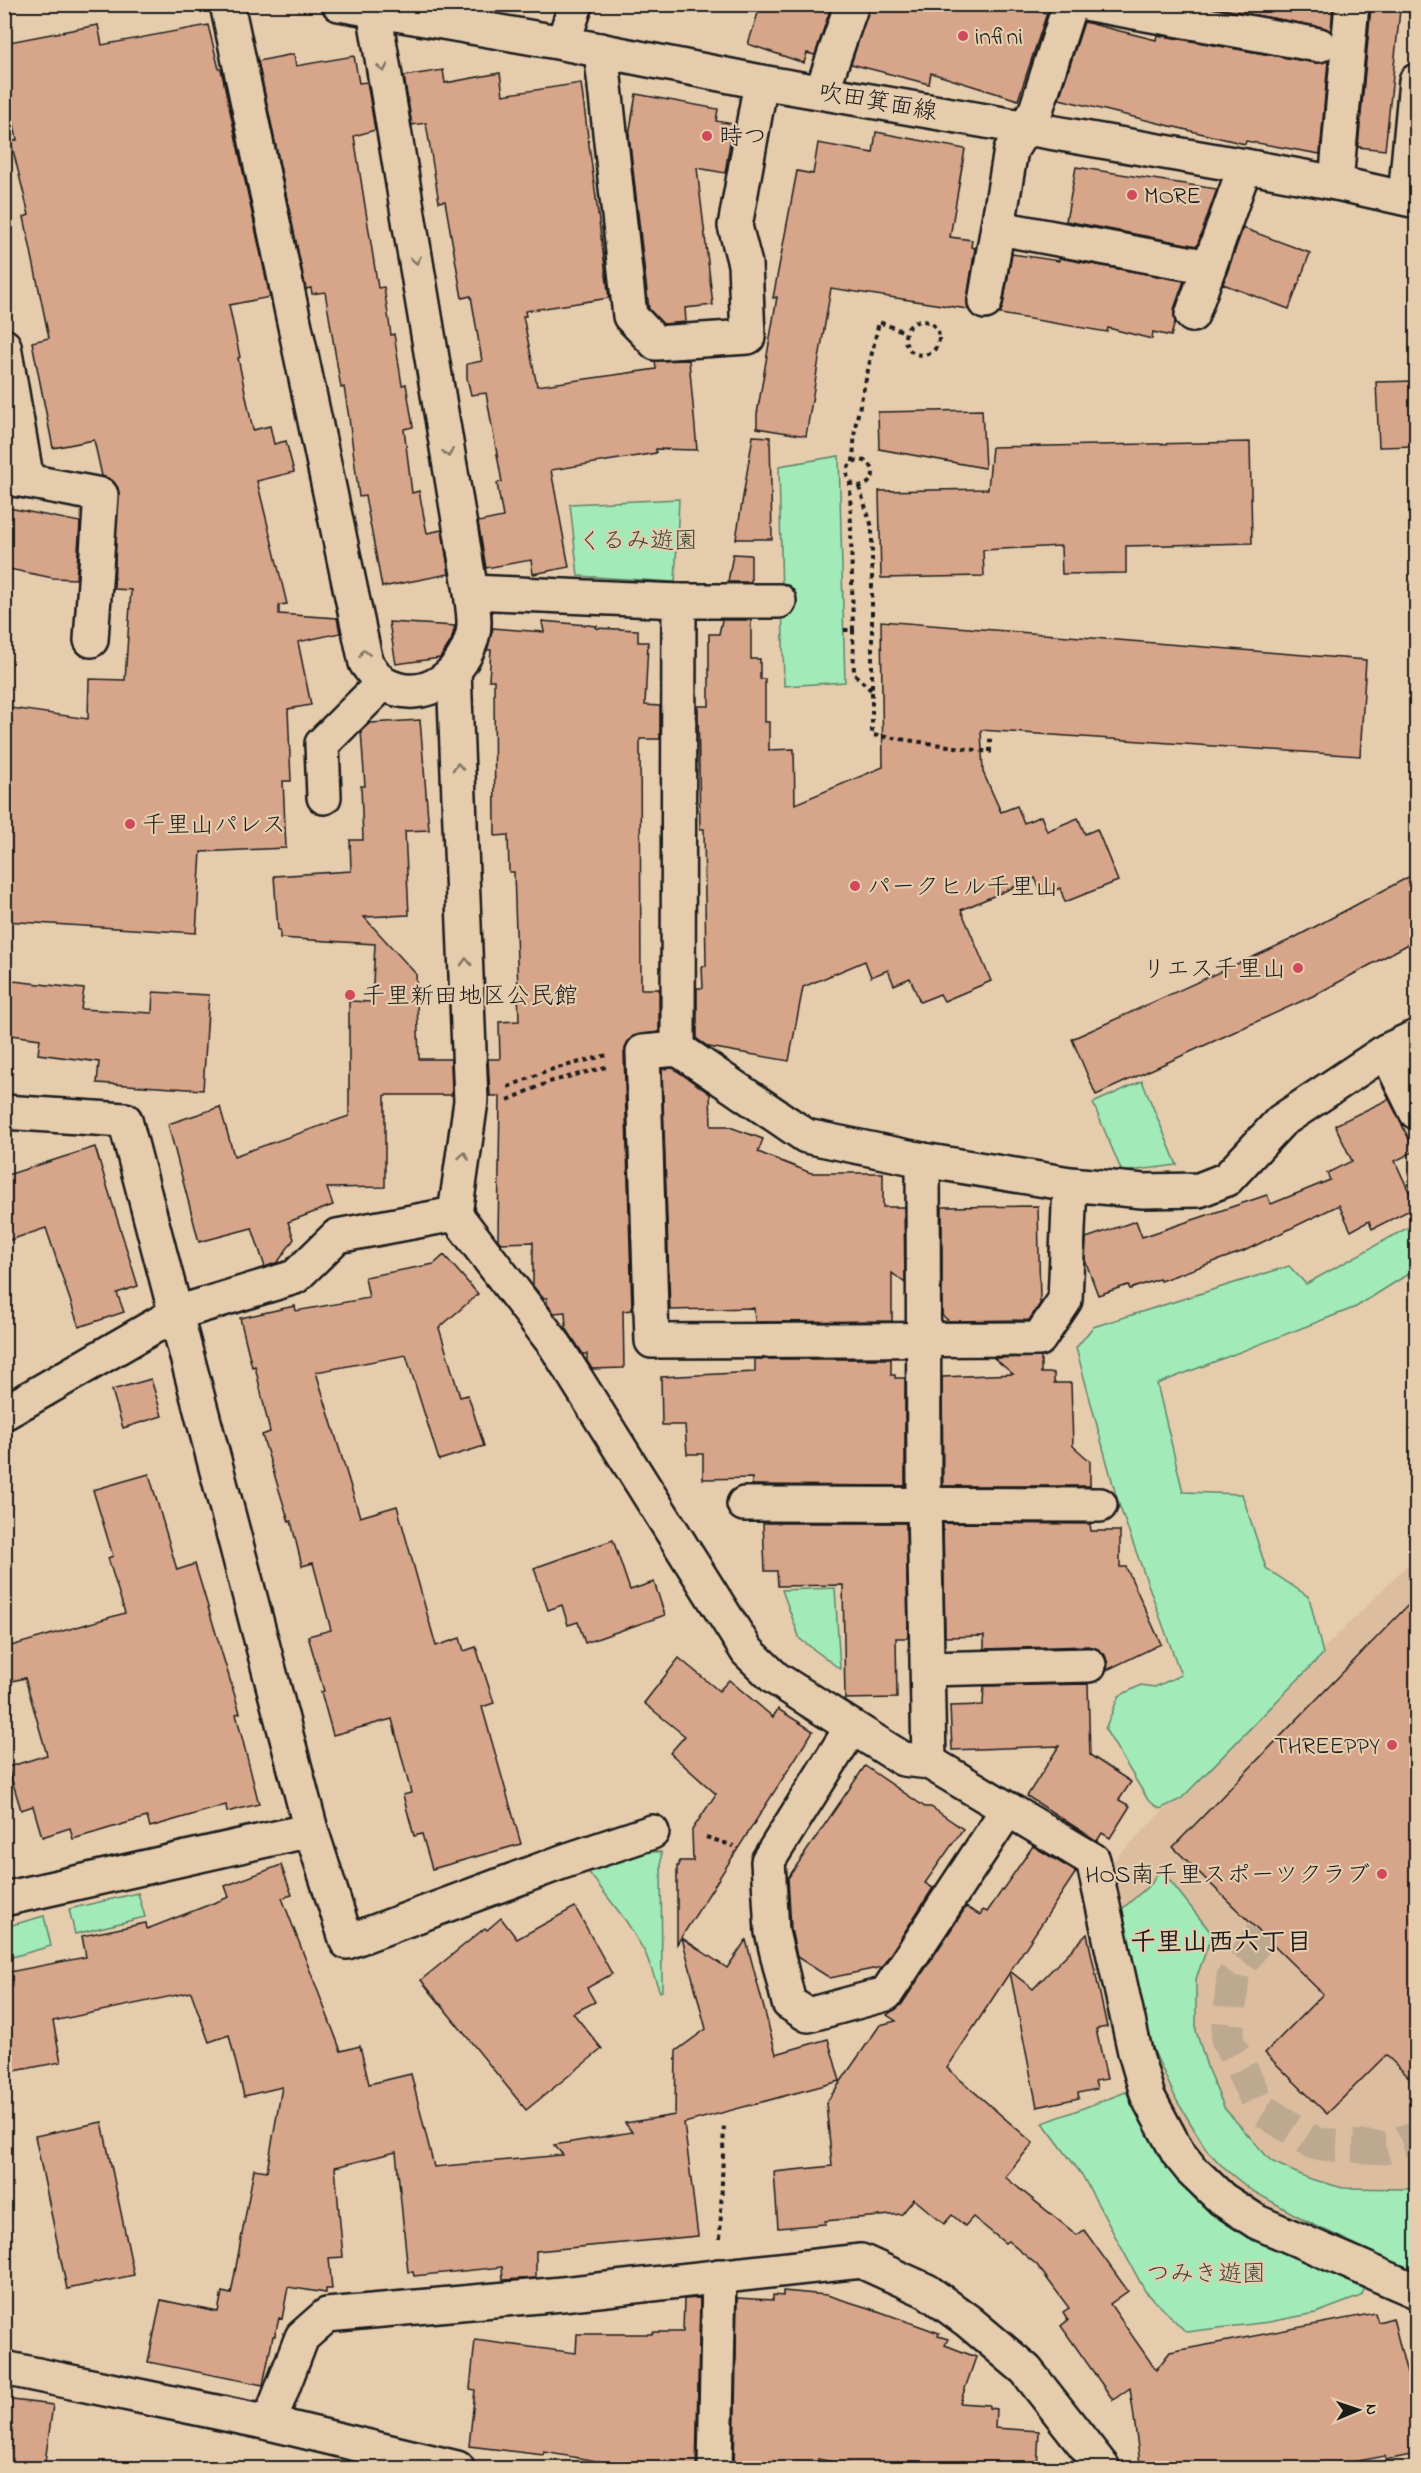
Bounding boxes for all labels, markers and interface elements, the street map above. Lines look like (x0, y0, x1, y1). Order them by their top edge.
place label: infini (975, 21, 1023, 56)
marker: infini (956, 29, 970, 43)
one-way arrow (377, 63, 389, 73)
street label: 吹田箕面線 (815, 76, 940, 131)
place label: 時つ (719, 121, 767, 156)
marker: 時つ (700, 129, 714, 143)
place label: MORE (1144, 180, 1201, 215)
marker: MORE (1125, 188, 1139, 202)
one-way arrow (409, 256, 421, 265)
one-way arrow (441, 447, 454, 457)
park label: くるみ遊園 (578, 525, 698, 560)
one-way arrow (358, 648, 371, 658)
one-way arrow (452, 763, 464, 772)
place label: 千里山パレス (142, 809, 286, 844)
marker: 千里山パレス (123, 817, 137, 831)
place label: パークヒル千里山 (867, 871, 1059, 906)
marker: パークヒル千里山 (848, 879, 862, 893)
place label: リエス千里山 (1142, 953, 1286, 988)
one-way arrow (459, 958, 472, 967)
marker: リエス千里山 (1291, 961, 1305, 975)
place label: 千里新田地区公民館 (362, 980, 578, 1015)
marker: 千里新田地区公民館 (343, 988, 357, 1002)
one-way arrow (457, 1152, 469, 1161)
place label: THREEPPY (1274, 1730, 1380, 1765)
marker: THREEPPY (1385, 1738, 1399, 1752)
place label: HOS南千里スポーツクラブ (1085, 1859, 1370, 1894)
marker: HOS南千里スポーツクラブ (1375, 1867, 1389, 1881)
district label: 千里山西六丁目 (1130, 1925, 1312, 1963)
park label: つみき遊園 (1146, 2258, 1266, 2293)
north arrow (1328, 2380, 1388, 2440)
text: N (1359, 2404, 1383, 2416)

